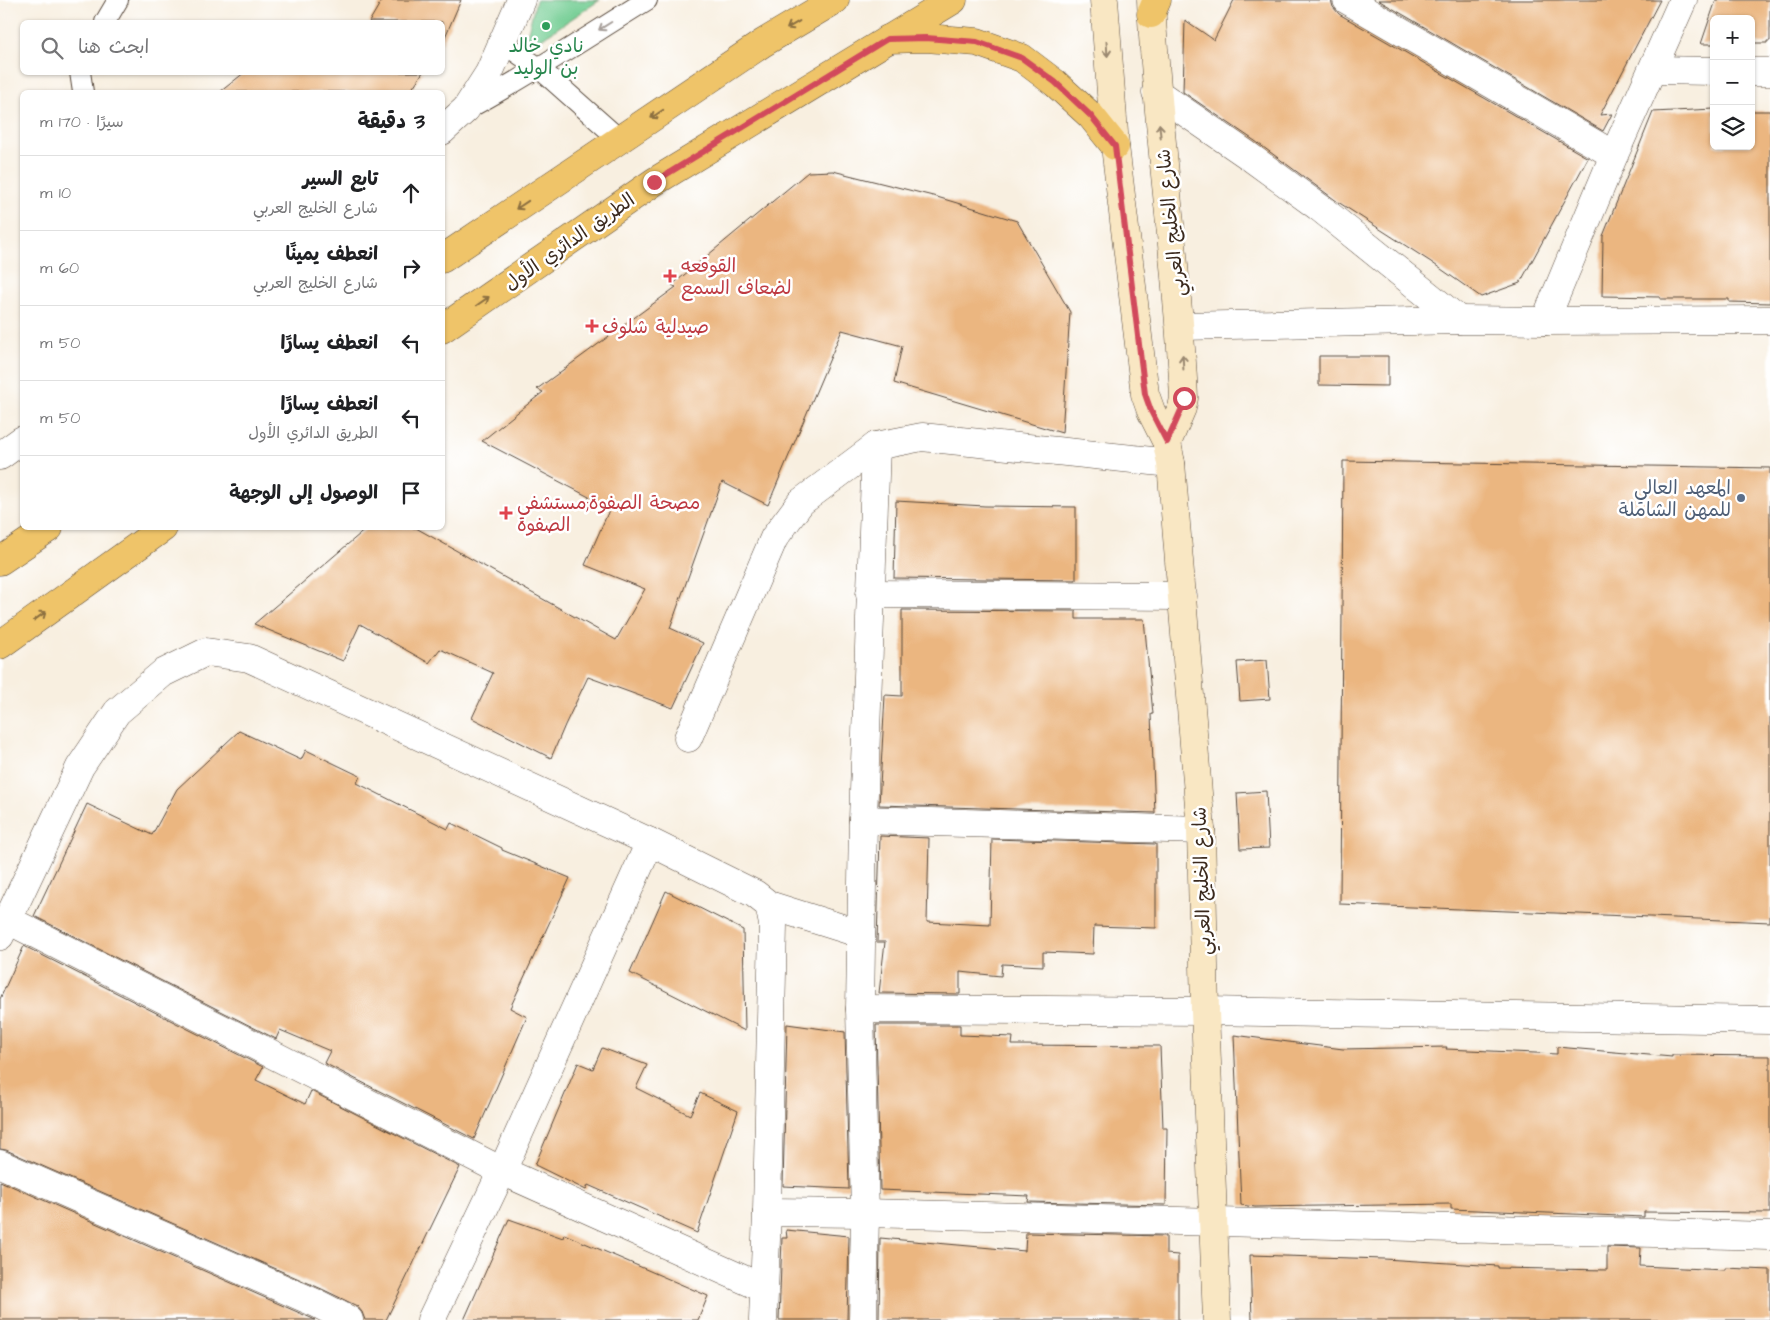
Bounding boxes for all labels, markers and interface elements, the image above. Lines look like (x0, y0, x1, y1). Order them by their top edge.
map controls (1710, 15, 1755, 150)
button: + (1710, 15, 1755, 60)
search box (20, 20, 445, 75)
marker: نادي خالد بن الوليد (540, 20, 552, 32)
one-way arrow (786, 20, 800, 30)
one-way arrow (599, 21, 613, 31)
place label: نادي خالد بن الوليد (509, 33, 583, 82)
icon: search (38, 34, 66, 62)
text: ابحث هنا (78, 34, 149, 61)
one-way arrow (1103, 40, 1112, 56)
button: − (1710, 60, 1755, 105)
button: layers (1710, 105, 1755, 150)
text: 3 دقيقة (357, 107, 425, 136)
one-way arrow (650, 109, 664, 119)
text: سيرًا · 170 m (40, 111, 124, 133)
one-way arrow (1155, 123, 1165, 139)
street label: شارع الخليج العربي (1150, 147, 1195, 298)
text: تابع السير (303, 166, 378, 193)
route end (643, 171, 666, 194)
icon: ahead (397, 179, 425, 207)
text: 10 m (40, 182, 71, 204)
street label: الطريق الدائري الأول (499, 187, 641, 297)
text: شارع الخليج العربي (253, 197, 378, 219)
one-way arrow (515, 200, 529, 210)
text: انعطف يمينًا (286, 241, 378, 268)
place label: القوقعه لضعاف السمع (681, 253, 791, 302)
icon: right (397, 254, 425, 282)
text: 60 m (40, 257, 79, 279)
marker: القوقعه لضعاف السمع (663, 269, 677, 283)
text: شارع الخليج العربي (253, 272, 378, 294)
one-way arrow (475, 296, 489, 306)
place label: صيدلية شلوف (602, 314, 709, 341)
marker: صيدلية شلوف (586, 320, 598, 332)
icon: left (397, 329, 425, 357)
text: انعطف يسارًا (281, 330, 378, 357)
text: 50 m (40, 332, 80, 354)
one-way arrow (1178, 354, 1187, 370)
route start (1173, 387, 1196, 410)
text: انعطف يسارًا (281, 391, 378, 418)
icon: left (397, 404, 425, 432)
text: 50 m (40, 407, 80, 429)
text: الطريق الدائري الأول (248, 422, 378, 444)
place label: المعهد العالي للمهن الشاملة (1619, 475, 1731, 524)
icon: arrive (397, 479, 425, 507)
text: الوصول إلى الوجهة (229, 480, 378, 507)
place label: مصحة الصفوة;مستشفى الصفوة (517, 490, 700, 539)
marker: المعهد العالي للمهن الشاملة (1735, 492, 1747, 504)
marker: مصحة الصفوة;مستشفى الصفوة (499, 506, 513, 520)
one-way arrow (32, 611, 46, 621)
street label: شارع الخليج العربي (1186, 806, 1221, 956)

